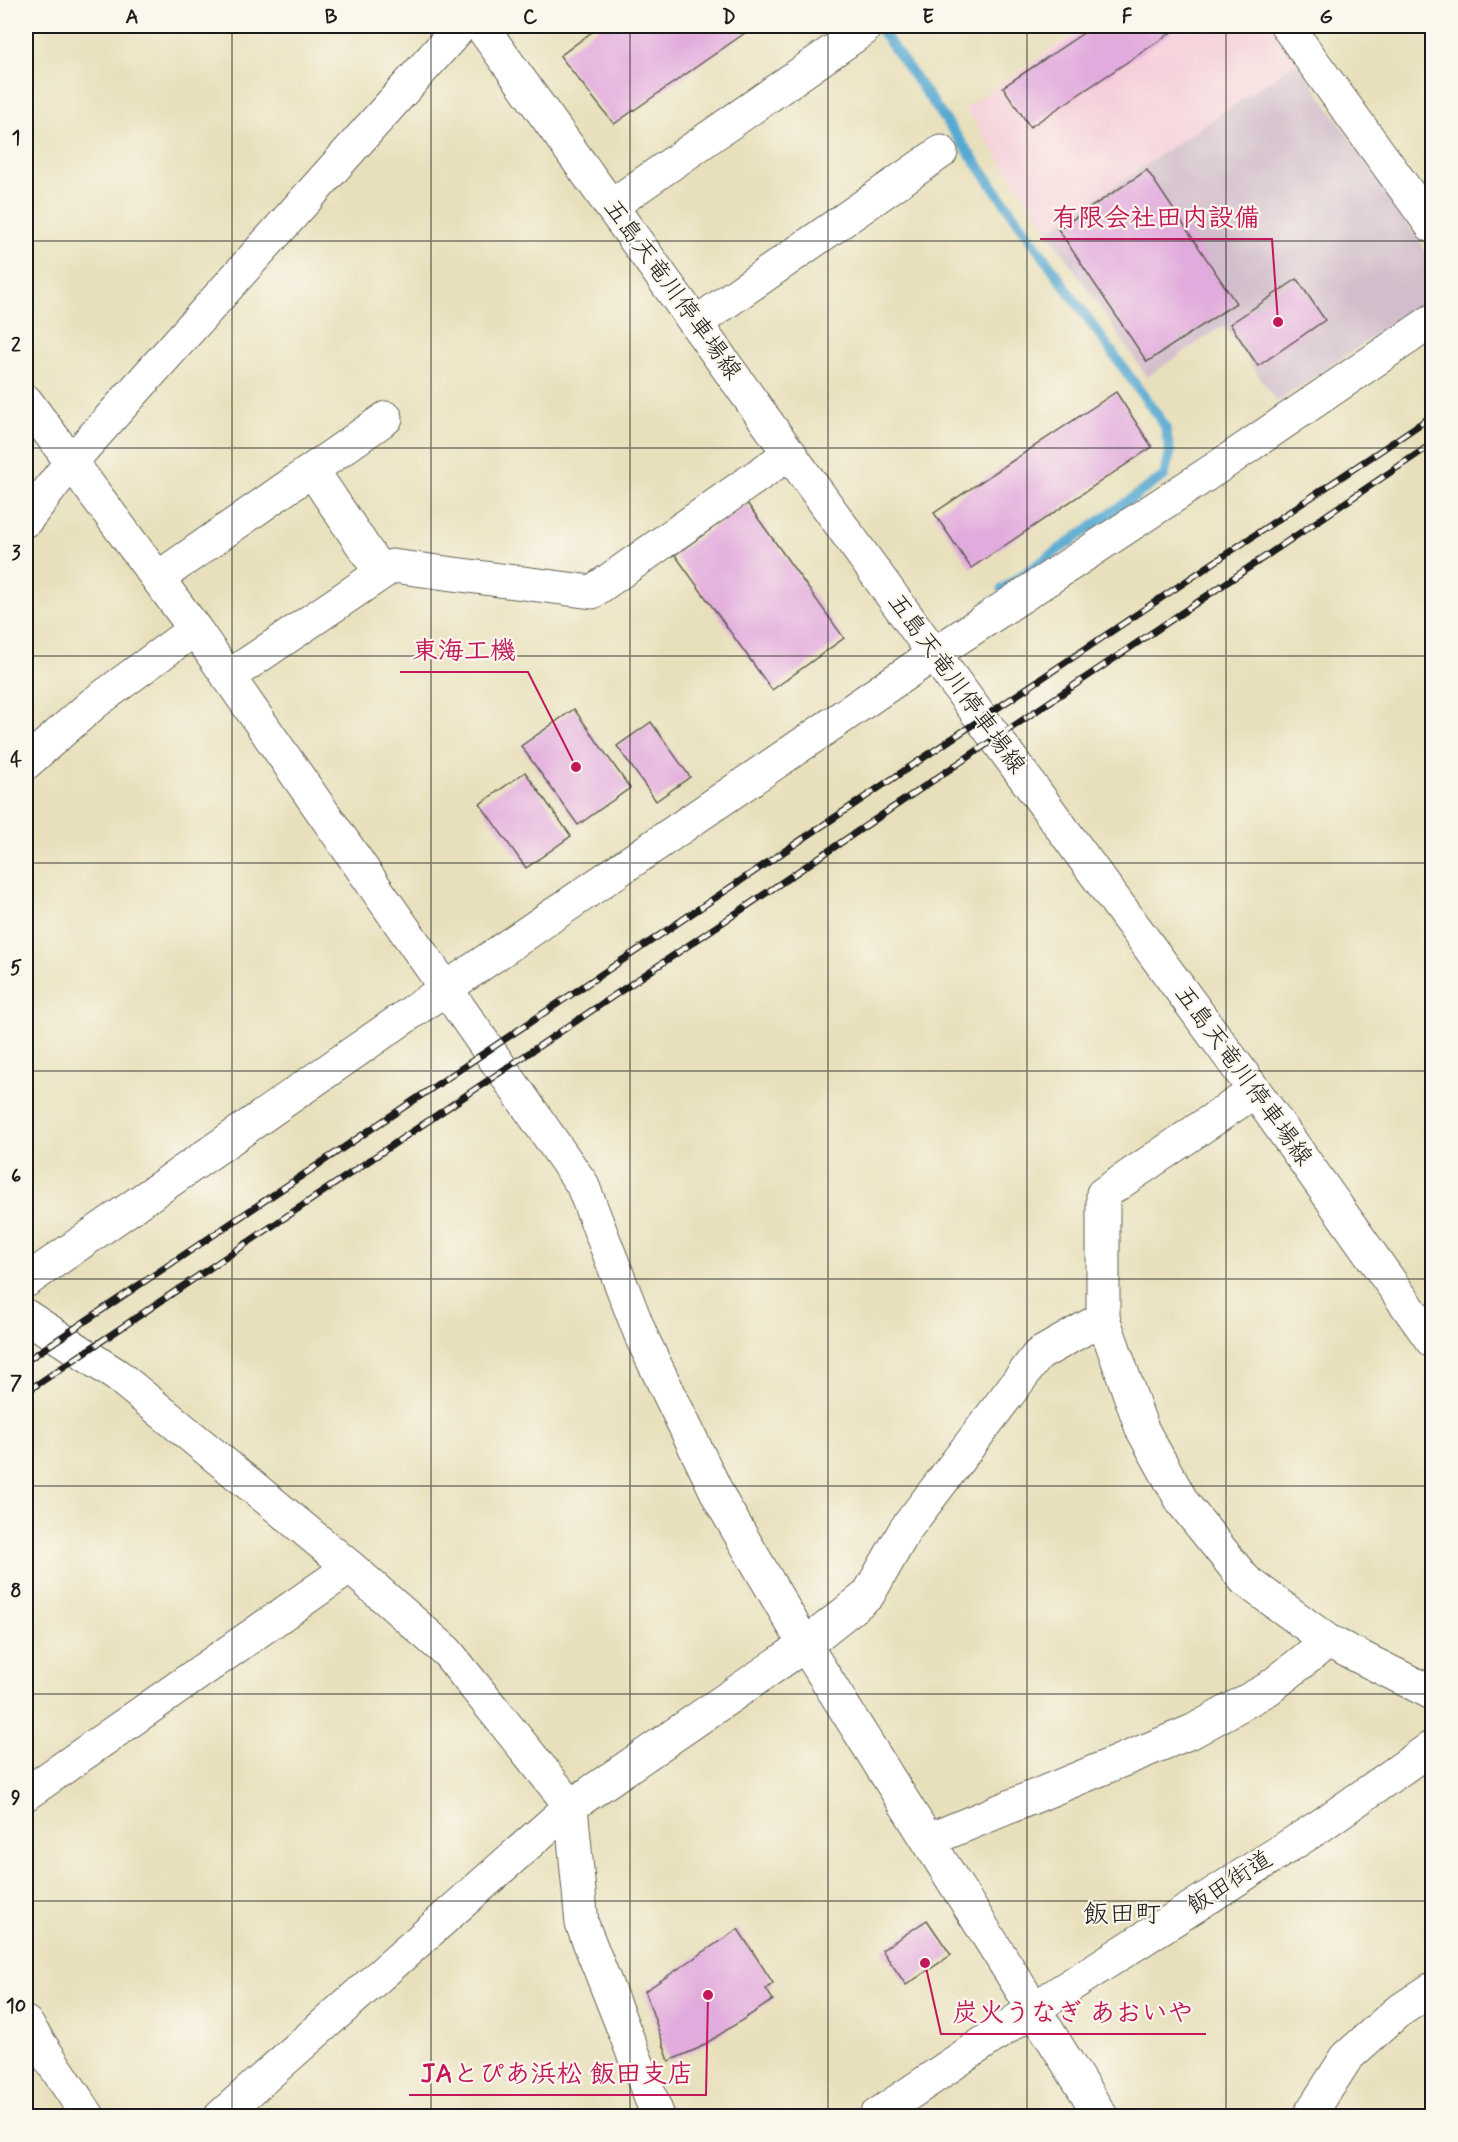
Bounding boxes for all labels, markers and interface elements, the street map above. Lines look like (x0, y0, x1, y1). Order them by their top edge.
text: A (125, 4, 139, 31)
text: B (325, 4, 338, 31)
text: C (523, 4, 538, 31)
text: D (722, 4, 736, 31)
text: E (922, 4, 934, 31)
text: F (1122, 4, 1133, 31)
text: G (1319, 4, 1333, 31)
text: 1 (12, 125, 20, 152)
street label: 五島天竜川停車場線 (596, 194, 748, 386)
callout: 有限会社田内設備 (1040, 195, 1272, 239)
text: 有限会社田内設備 (1052, 202, 1260, 236)
text: 2 (11, 332, 21, 359)
text: 3 (11, 540, 21, 567)
street label: 五島天竜川停車場線 (880, 588, 1032, 780)
callout: 東海工機 (400, 628, 528, 672)
text: 東海工機 (412, 635, 516, 669)
text: 4 (10, 747, 22, 774)
text: 5 (10, 955, 22, 982)
street label: 五島天竜川停車場線 (1167, 980, 1319, 1172)
text: 6 (11, 1163, 21, 1190)
text: 7 (10, 1370, 22, 1397)
text: 8 (10, 1578, 22, 1605)
text: 9 (11, 1785, 21, 1812)
street label: 飯田街道 (1181, 1844, 1279, 1922)
district label: 飯田町 (1083, 1898, 1161, 1932)
callout: 炭火うなぎ あおいや (941, 1990, 1206, 2034)
text: 10 (6, 1993, 26, 2020)
text: 炭火うなぎ あおいや (952, 1997, 1194, 2031)
callout: JAとぴあ浜松 飯田支店 (409, 2051, 706, 2095)
text: JAとぴあ浜松 飯田支店 (420, 2058, 694, 2092)

